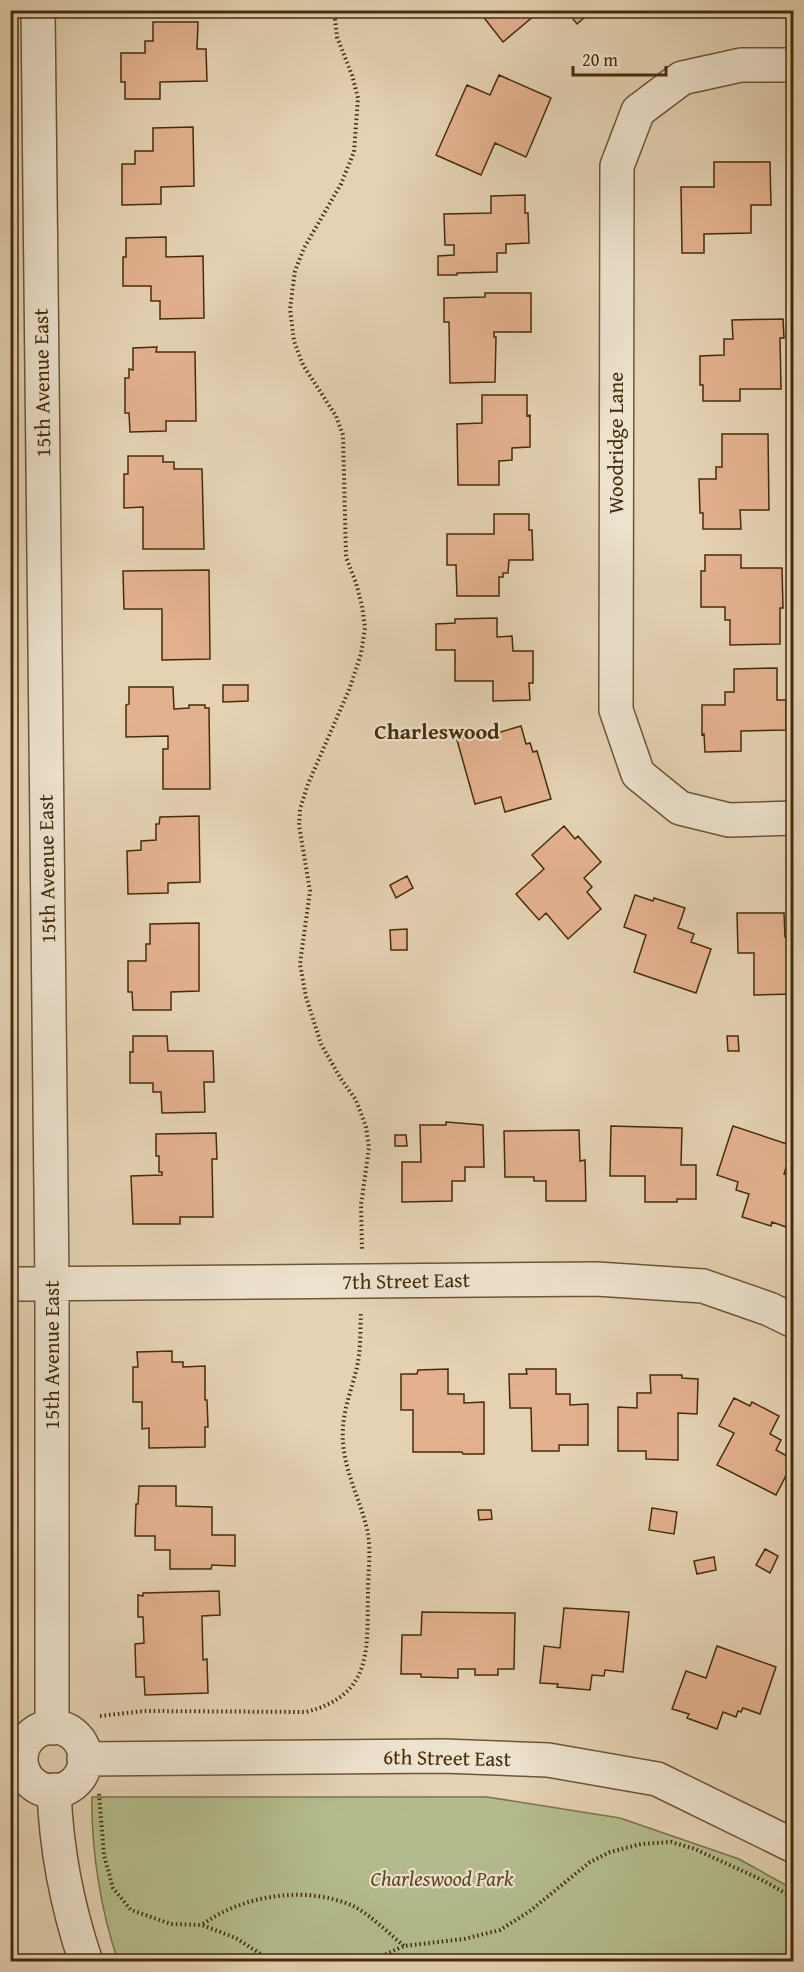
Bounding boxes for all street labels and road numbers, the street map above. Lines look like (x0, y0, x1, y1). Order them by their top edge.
street label: 15th Avenue East (25, 307, 58, 458)
street label: Woodridge Lane (600, 372, 631, 514)
street label: 15th Avenue East (30, 793, 63, 944)
street label: 7th Street East (342, 1264, 471, 1297)
street label: 15th Avenue East (36, 1280, 67, 1430)
street label: 6th Street East (383, 1741, 512, 1774)

